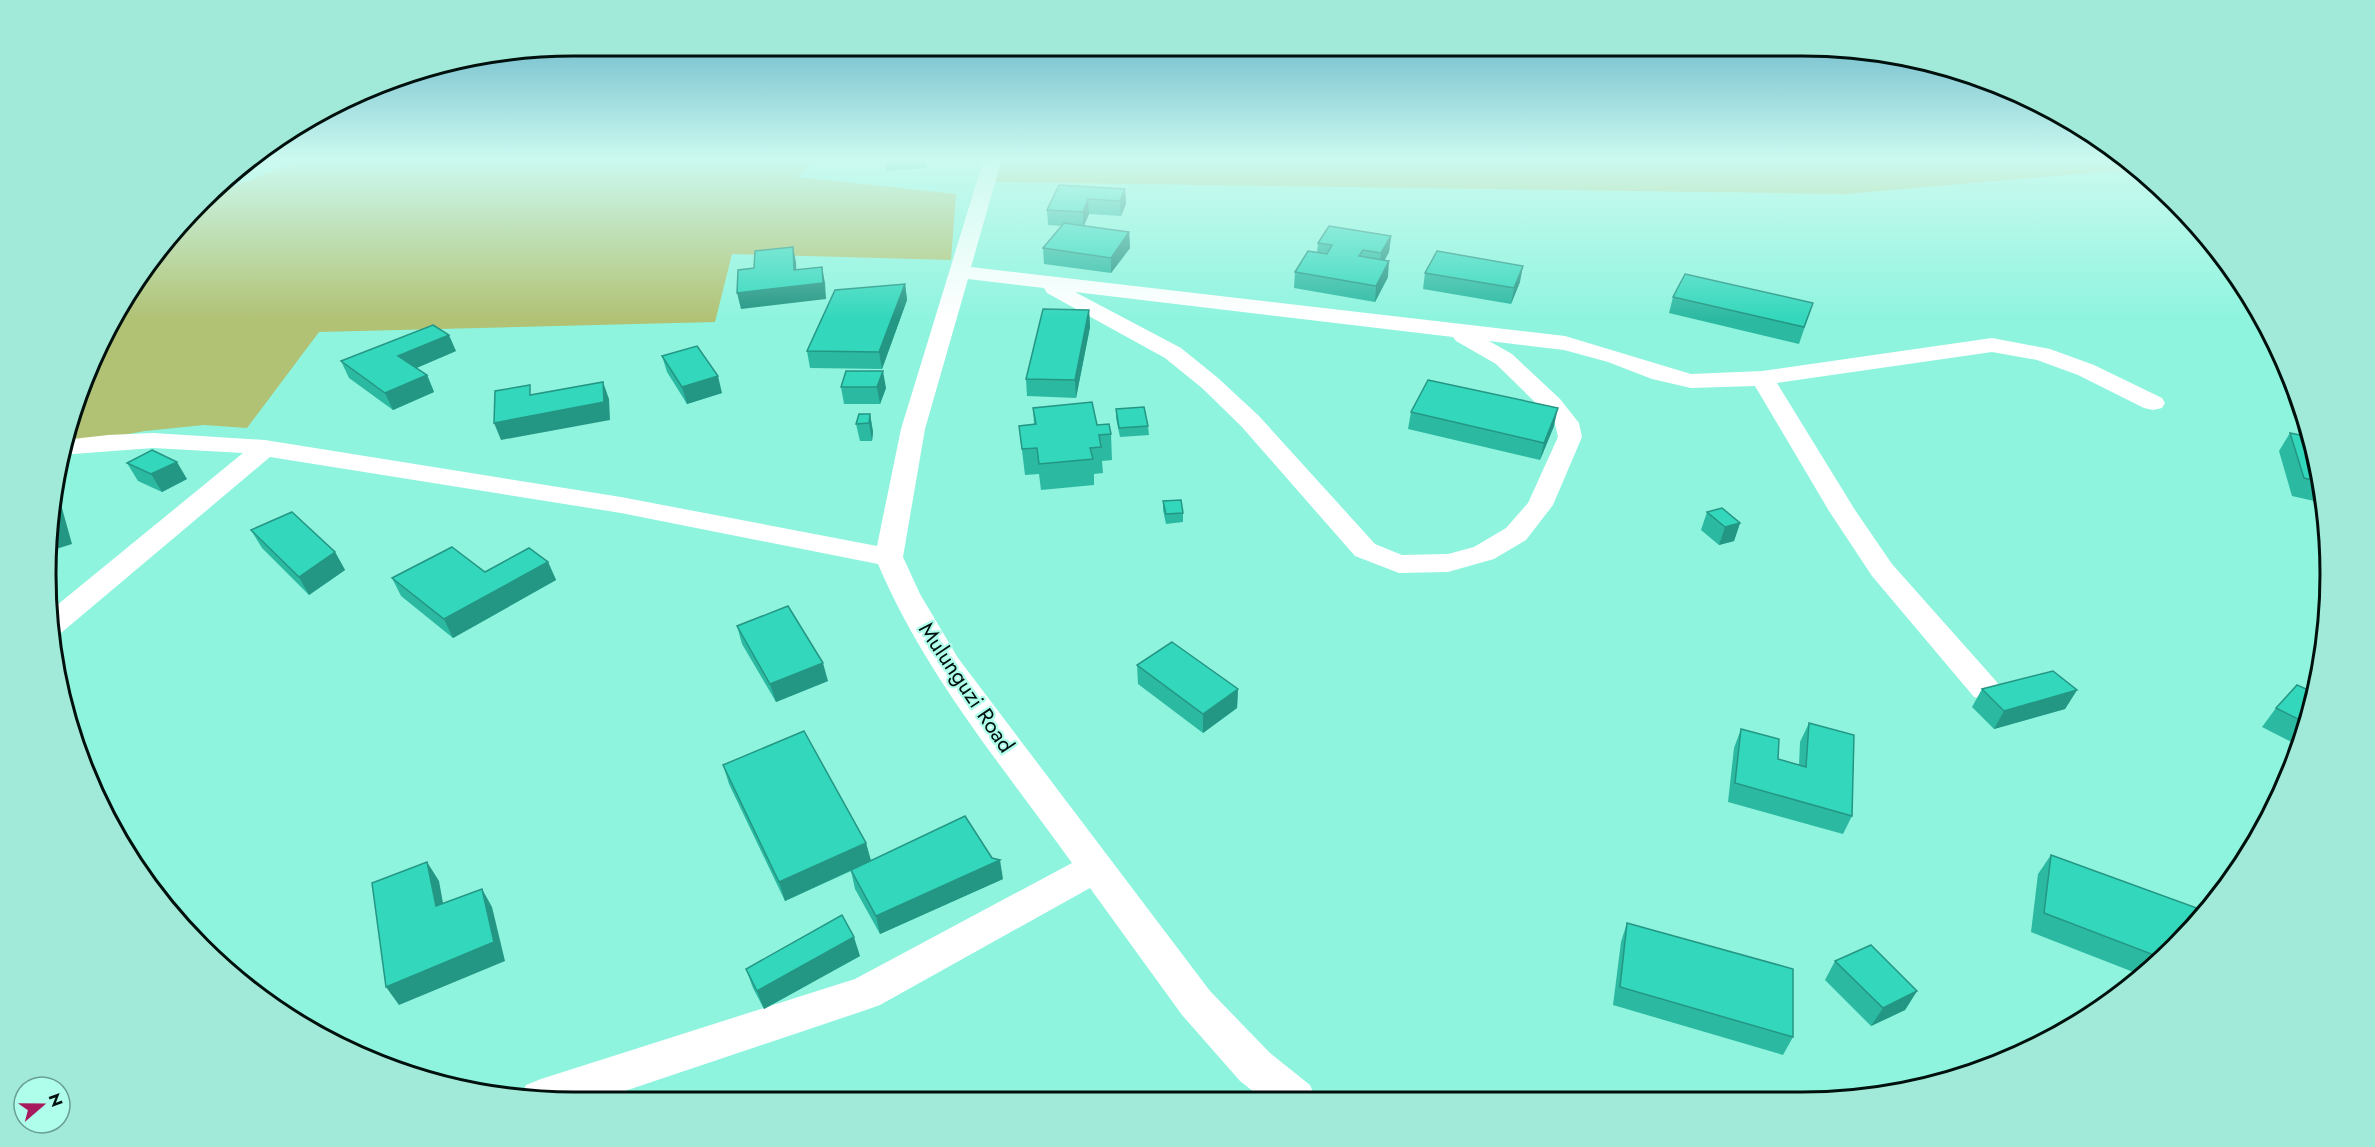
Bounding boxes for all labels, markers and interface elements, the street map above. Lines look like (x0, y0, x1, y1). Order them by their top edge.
street label: Mulunguzi Road (911, 615, 1023, 759)
north arrow (12, 1075, 72, 1135)
text: N (43, 1090, 69, 1110)

